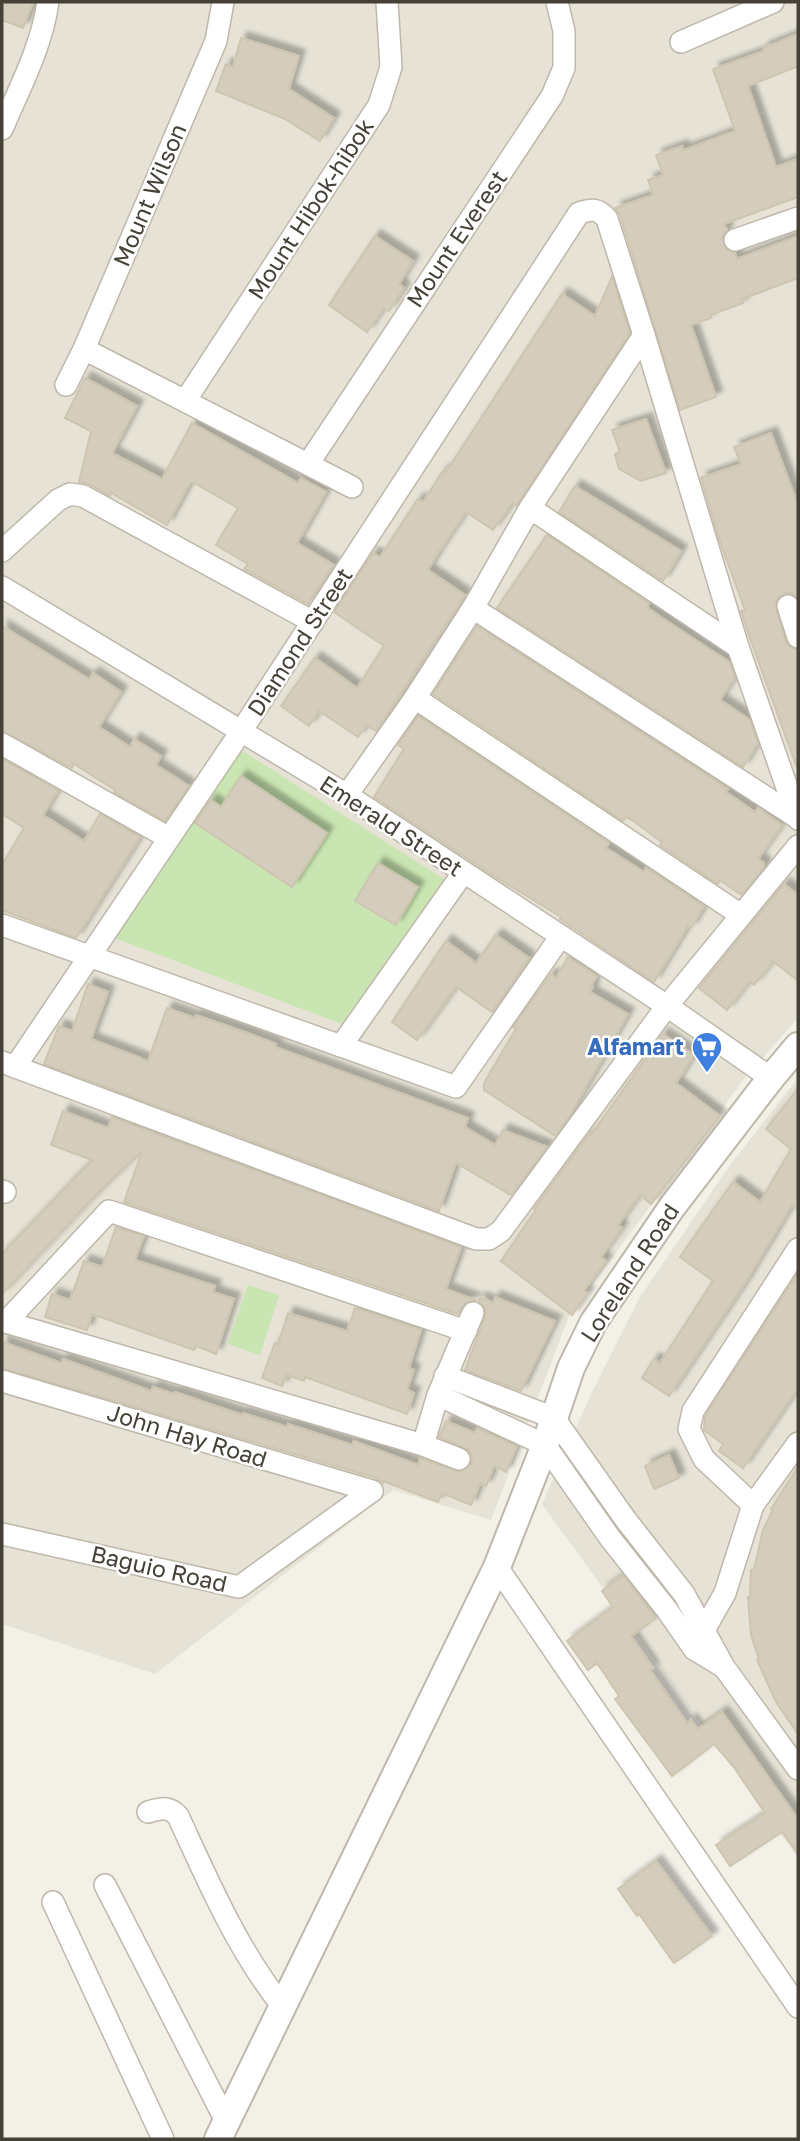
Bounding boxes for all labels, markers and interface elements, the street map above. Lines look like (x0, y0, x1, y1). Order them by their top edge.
street label: Mount Hibok-hibok (241, 113, 379, 304)
street label: Mount Wilson (106, 119, 192, 270)
street label: Mount Everest (400, 165, 512, 312)
street label: Diamond Street (241, 562, 358, 721)
street label: Emerald Street (315, 769, 468, 882)
supermarket icon: Alfamart (690, 1030, 724, 1074)
place label: Alfamart (587, 1032, 684, 1060)
street label: Loreland Road (574, 1198, 684, 1347)
street label: John Hay Road (104, 1397, 271, 1473)
street label: Baguio Road (89, 1539, 230, 1597)

